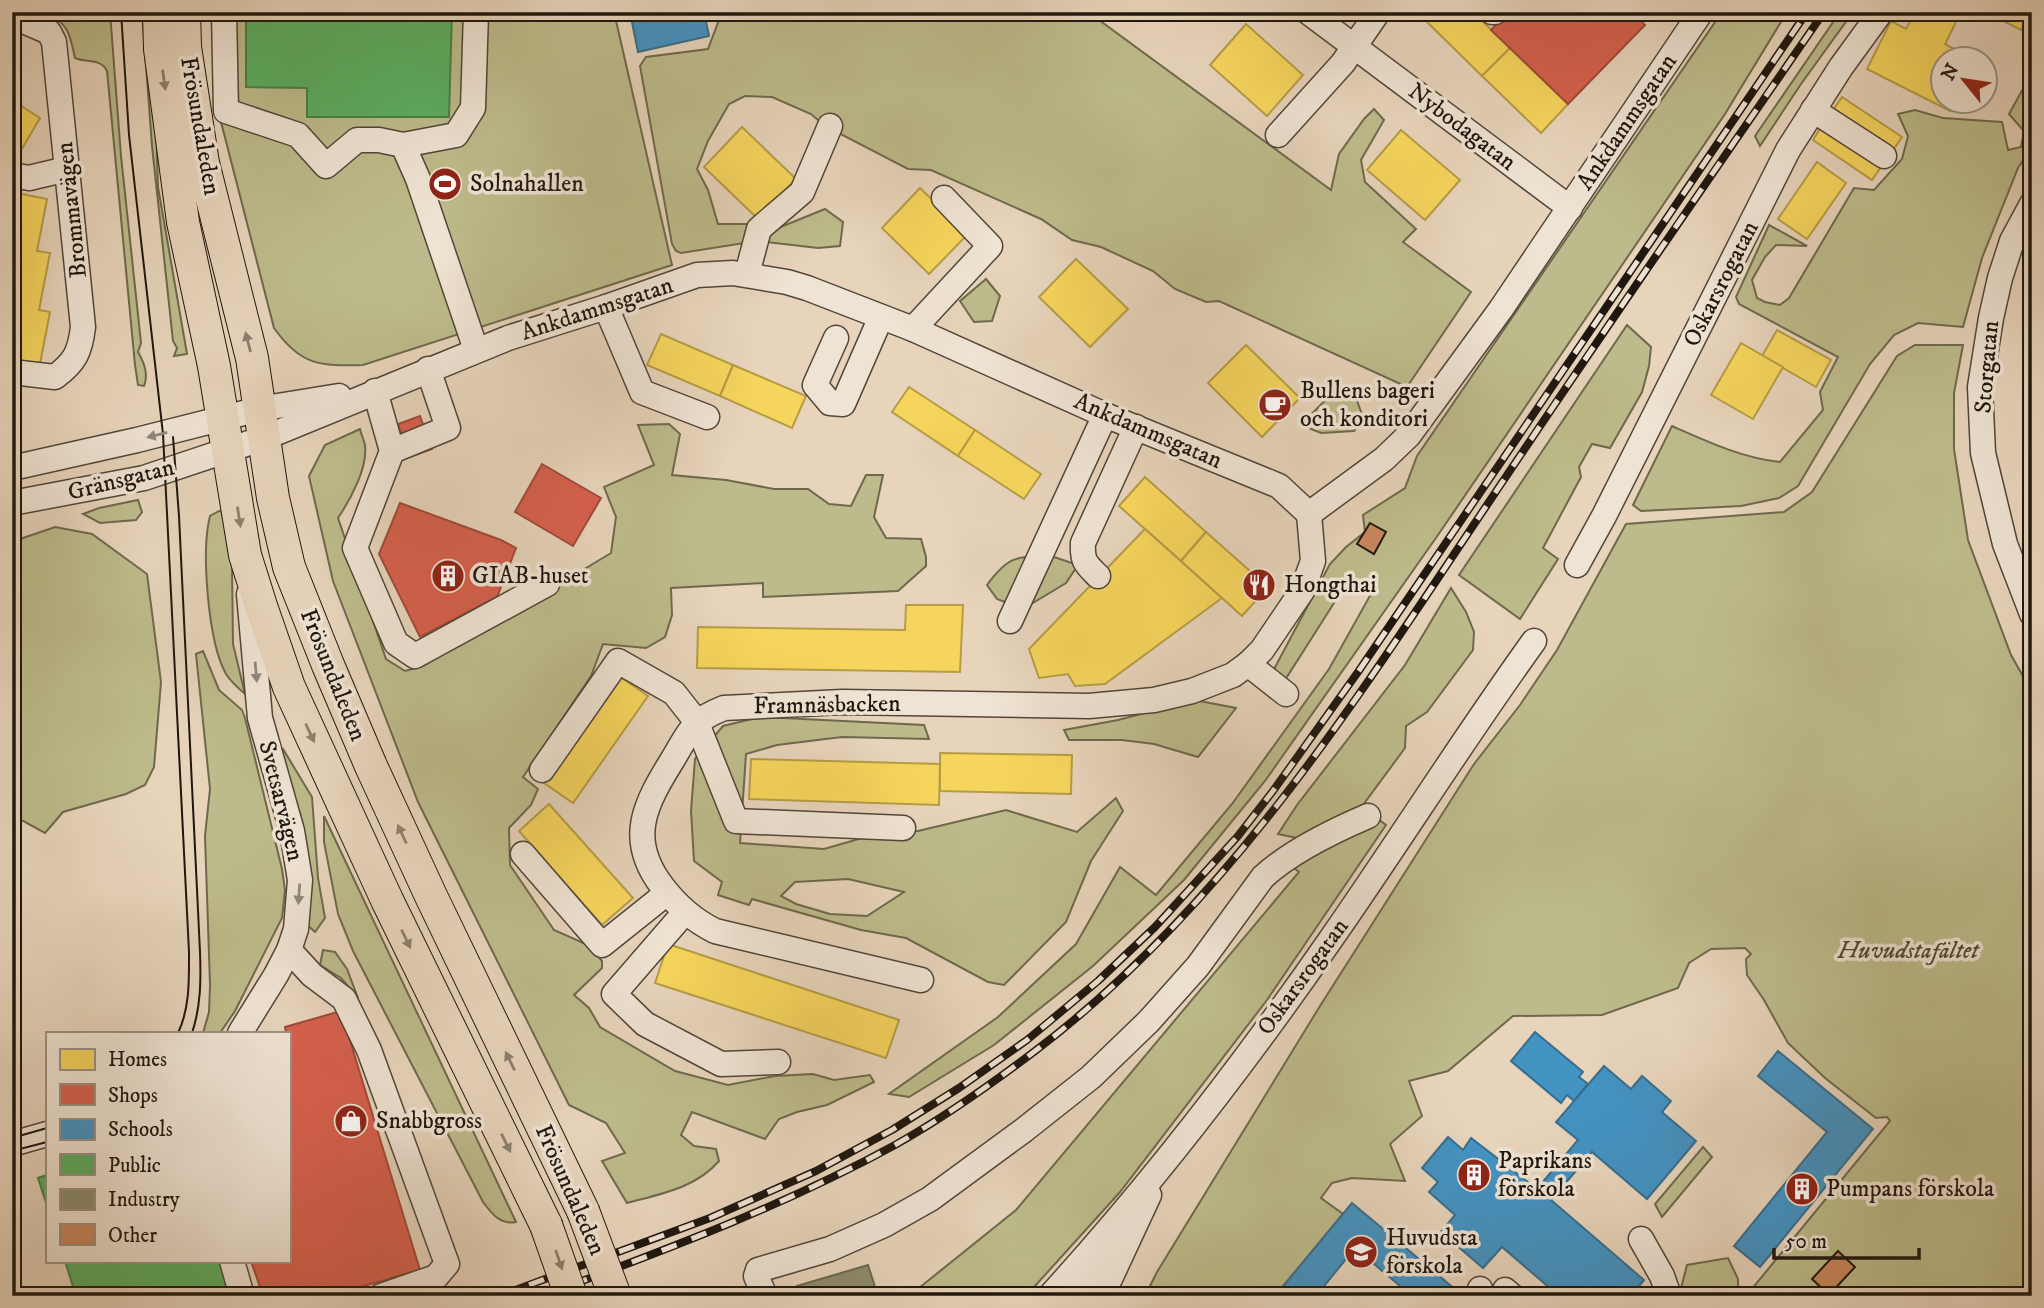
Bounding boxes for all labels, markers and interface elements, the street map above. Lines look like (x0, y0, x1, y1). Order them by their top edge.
north arrow (1928, 46, 1998, 116)
street label: Ankdammsgatan (1570, 48, 1684, 196)
street label: Frösundaleden (173, 55, 227, 198)
text: N (1937, 59, 1965, 85)
one-way arrow (159, 69, 170, 91)
street label: Nybodagatan (1402, 77, 1522, 178)
street label: Brommavägen (50, 140, 94, 280)
sports icon: Solnahallen (426, 165, 464, 203)
place label: Solnahallen (470, 169, 584, 199)
street label: Oskarsrogatan (1677, 216, 1766, 352)
street label: Ankdammsgatan (517, 270, 677, 348)
street label: Storgatan (1968, 319, 2006, 415)
one-way arrow (242, 330, 253, 352)
place label: Bullens bageri och konditori (1300, 376, 1435, 434)
street label: Ankdammsgatan (1069, 386, 1227, 476)
cafe icon: Bullens bageri och konditori (1256, 386, 1294, 424)
one-way arrow (146, 430, 168, 441)
street label: Gränsgatan (65, 452, 178, 508)
one-way arrow (234, 506, 245, 528)
building icon: GIAB-huset (429, 557, 467, 595)
place label: GIAB-huset (472, 561, 589, 591)
restaurant icon: Hongthai (1240, 566, 1278, 604)
place label: Hongthai (1284, 570, 1376, 600)
street label: Frösundaleden (293, 605, 373, 746)
one-way arrow (251, 661, 262, 683)
street label: Framnäsbacken (753, 689, 901, 721)
one-way arrow (304, 723, 316, 743)
street label: Svetsarvägen (252, 738, 311, 865)
one-way arrow (396, 824, 408, 844)
one-way arrow (293, 884, 304, 906)
street label: Oskarsrogatan (1251, 912, 1356, 1041)
one-way arrow (401, 929, 412, 949)
park label: Huvudstafältet (1836, 936, 1980, 966)
legend (46, 1032, 290, 1262)
text: Homes (108, 1047, 167, 1073)
one-way arrow (505, 1051, 516, 1071)
text: Shops (108, 1083, 158, 1109)
shop icon: Snabbgross (332, 1102, 370, 1140)
place label: Snabbgross (376, 1106, 482, 1136)
text: Schools (108, 1117, 173, 1143)
street label: Frösundaleden (528, 1120, 612, 1260)
one-way arrow (501, 1133, 512, 1153)
place label: Paprikans förskola (1498, 1146, 1592, 1204)
text: Public (108, 1153, 161, 1179)
building icon: Paprikans förskola (1455, 1156, 1493, 1194)
building icon: Pumpans förskola (1783, 1170, 1821, 1208)
place label: Pumpans förskola (1826, 1174, 1995, 1204)
text: Industry (108, 1187, 181, 1213)
scale bar (1774, 1217, 1920, 1261)
text: Other (108, 1223, 157, 1249)
place label: Huvudsta förskola (1386, 1223, 1478, 1281)
text: 50 m (1785, 1229, 1827, 1255)
school or university icon: Huvudsta förskola (1342, 1233, 1380, 1271)
one-way arrow (554, 1250, 564, 1271)

